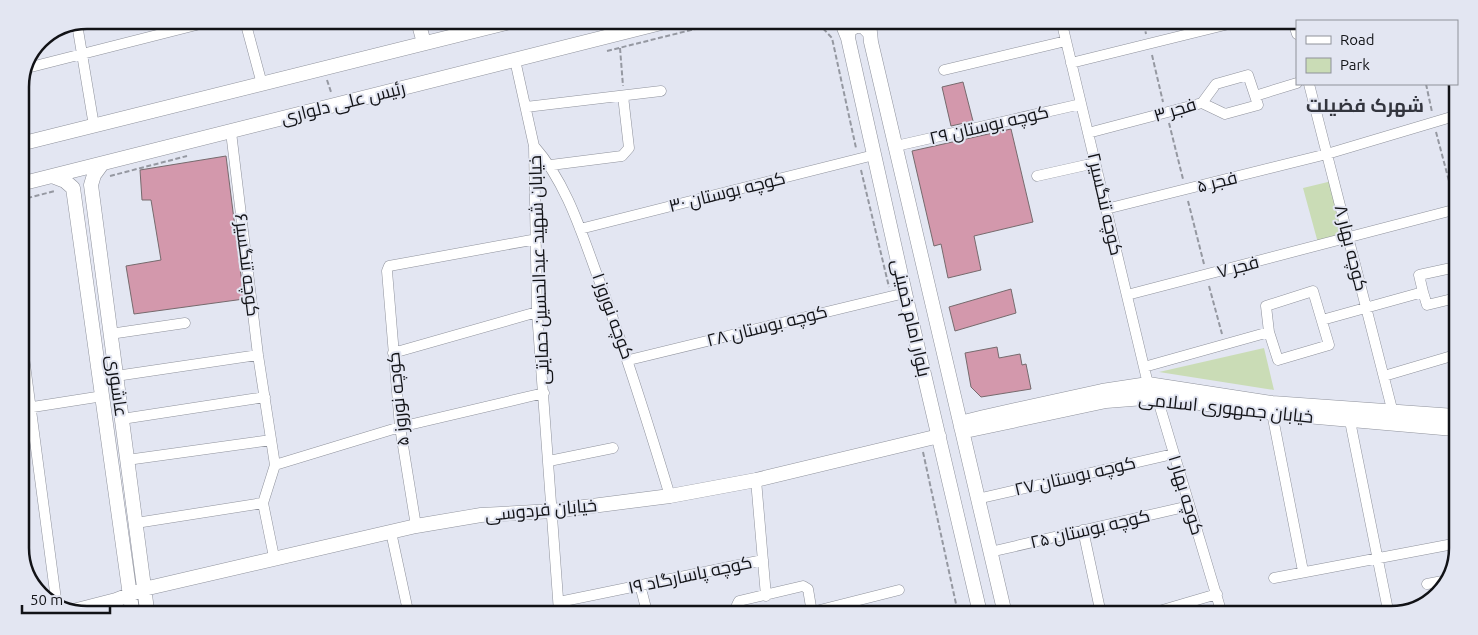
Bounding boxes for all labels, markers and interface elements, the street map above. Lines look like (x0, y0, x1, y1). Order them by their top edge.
legend (1296, 20, 1458, 85)
text: Road (1340, 31, 1375, 48)
text: Park (1340, 56, 1370, 73)
street label: رئیس علی دلواری (279, 77, 407, 129)
street label: فجر ۳ (1151, 93, 1199, 127)
district label: شهرک فضیلت (1306, 94, 1424, 117)
street label: کوچه بوستان ۲۹ (927, 101, 1051, 150)
street label: کوچه تنگسیر۲ (1082, 151, 1127, 258)
street label: خیابان شهید عبدالحسین حمایتی (524, 155, 554, 385)
street label: فجر ۵ (1194, 166, 1240, 198)
street label: کوچه بوستان ۳۰ (666, 167, 788, 218)
street label: کوچه بهار ۸ (1329, 203, 1372, 294)
street label: کوچه تنگسیر۶ (229, 212, 264, 318)
street label: فجر ۷ (1215, 251, 1261, 283)
street label: بلوار امام خمینی (886, 257, 935, 379)
street label: کوچه نوروز ۱ (586, 270, 639, 363)
street label: کوچه بوستان ۲۸ (704, 300, 830, 353)
street label: کوچه نوروز ۵ (382, 351, 415, 447)
street label: عاشوری (102, 354, 132, 418)
street label: خیابان جمهوری اسلامی (1138, 388, 1314, 428)
street label: کوچه بوستان ۲۷ (1012, 451, 1138, 502)
street label: کوچه بهار ۱ (1162, 452, 1209, 538)
street label: خیابان فردوسی (484, 494, 598, 526)
street label: کوچه بوستان ۲۵ (1028, 505, 1152, 554)
street label: کوچه پاسارگاد ۱۹ (626, 551, 754, 600)
scale bar (22, 582, 110, 614)
text: 50 m (30, 591, 63, 608)

